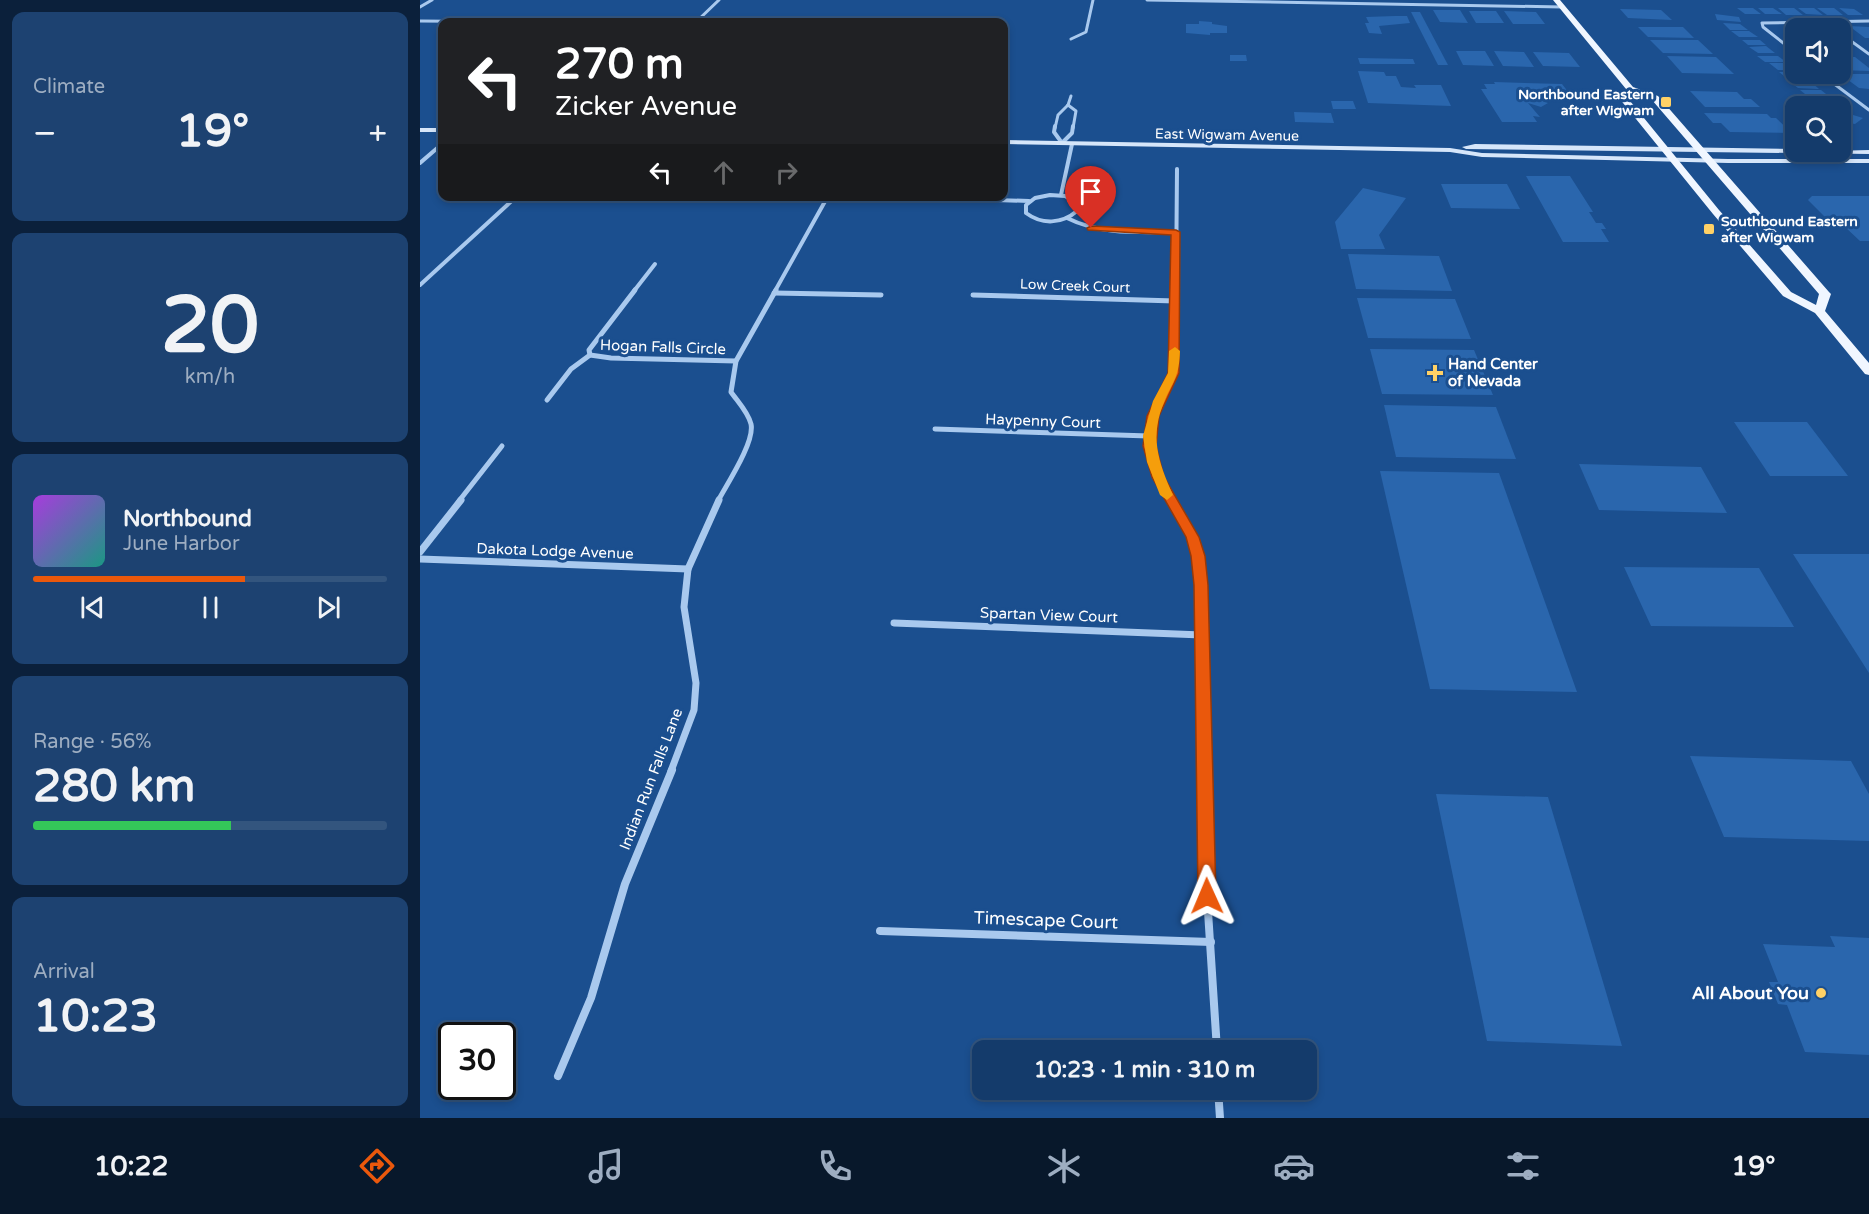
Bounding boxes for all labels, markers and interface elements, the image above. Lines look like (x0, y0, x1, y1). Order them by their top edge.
map controls (1785, 18, 1851, 162)
button: sound (1785, 18, 1851, 84)
text: 270 m (555, 39, 684, 90)
icon: left (456, 42, 534, 120)
text: Climate (33, 75, 105, 99)
place label: Northbound Eastern after Wigwam (1518, 86, 1654, 119)
text: Zicker Avenue (555, 90, 737, 123)
marker: Northbound Eastern after Wigwam (1659, 95, 1673, 109)
button: search (1785, 96, 1851, 162)
text: 19° (176, 105, 249, 159)
text: − (33, 114, 57, 153)
text: + (368, 114, 387, 153)
street label: East Wigwam Avenue (1155, 125, 1299, 145)
icon: left (644, 156, 677, 189)
icon: ahead (707, 156, 740, 189)
icon: right (770, 156, 803, 189)
pin (1065, 166, 1116, 228)
icon: arrive (1074, 175, 1107, 208)
place label: Southbound Eastern after Wigwam (1721, 213, 1858, 246)
marker: Southbound Eastern after Wigwam (1702, 222, 1716, 236)
street label: Low Creek Court (1020, 276, 1131, 296)
text: 20 (161, 279, 259, 373)
street label: Hogan Falls Circle (600, 336, 726, 358)
place label: Hand Center of Nevada (1448, 355, 1538, 390)
marker: Hand Center of Nevada (1426, 364, 1444, 382)
text: km/h (185, 365, 235, 389)
street label: Haypenny Court (985, 410, 1101, 432)
text: Northbound (123, 506, 252, 532)
text: June Harbor (123, 532, 240, 556)
street label: Dakota Lodge Avenue (476, 539, 634, 563)
icon: previous (76, 591, 109, 624)
icon: pause (194, 591, 227, 624)
icon: next (312, 591, 345, 624)
street label: Spartan View Court (980, 604, 1119, 626)
street label: Indian Run Falls Lane (616, 706, 686, 852)
text: Range · 56% (33, 730, 152, 754)
text: 280 km (33, 760, 195, 814)
position arrow (1175, 864, 1239, 928)
street label: Timescape Court (973, 906, 1119, 934)
text: Arrival (33, 960, 95, 984)
place label: All About You (1692, 982, 1809, 1004)
marker: All About You (1814, 986, 1828, 1000)
text: 10:23 (33, 990, 158, 1044)
speed limit sign: 30 (438, 1022, 516, 1100)
text: 10:23 · 1 min · 310 m (1034, 1057, 1255, 1083)
icon: directions (356, 1145, 398, 1187)
icon: music (585, 1145, 627, 1187)
icon: phone (814, 1145, 856, 1187)
icon: climate (1043, 1145, 1085, 1187)
icon: car (1273, 1145, 1315, 1187)
icon: filters (1502, 1145, 1544, 1187)
text: 10:22 (94, 1150, 168, 1183)
text: 19° (1731, 1150, 1775, 1183)

